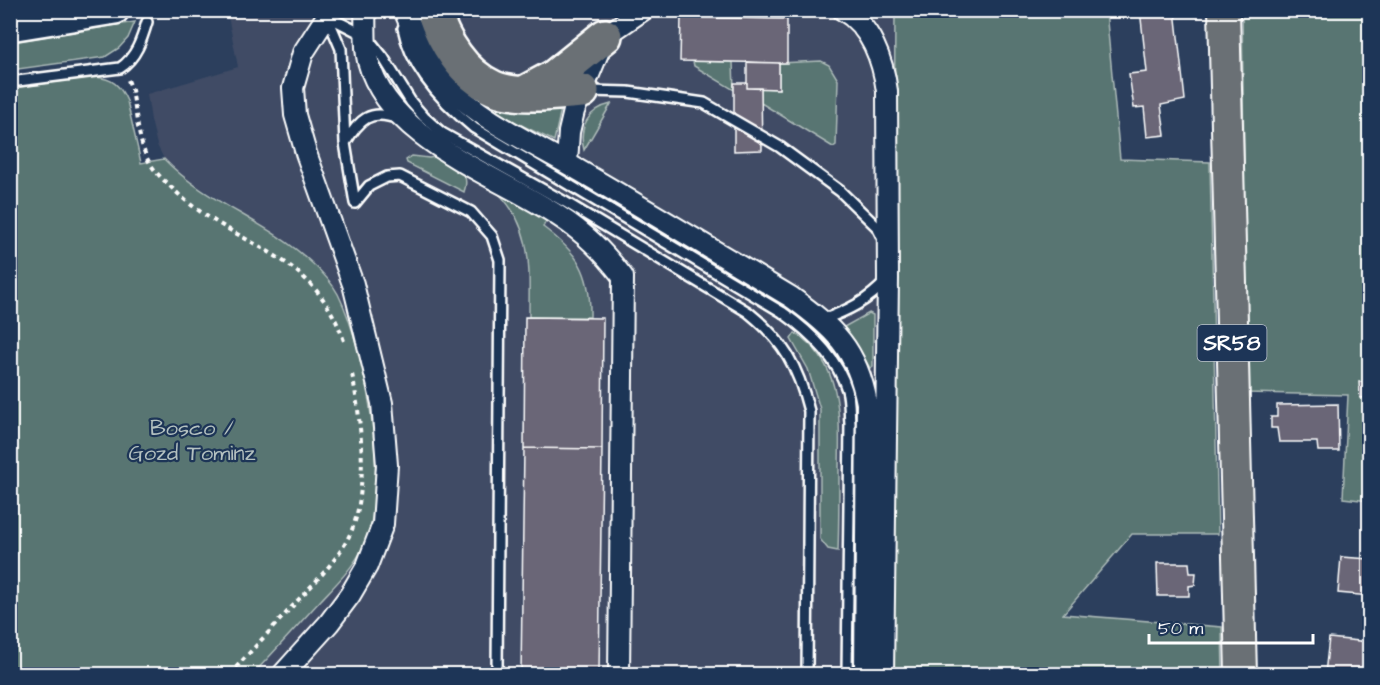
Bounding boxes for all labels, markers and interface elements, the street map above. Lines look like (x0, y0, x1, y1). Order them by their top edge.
road number: SR58 (1198, 325, 1266, 361)
park label: Bosco / Gozd Tominz (128, 413, 256, 469)
scale bar (1149, 607, 1312, 645)
text: 50 m (1158, 616, 1203, 641)

